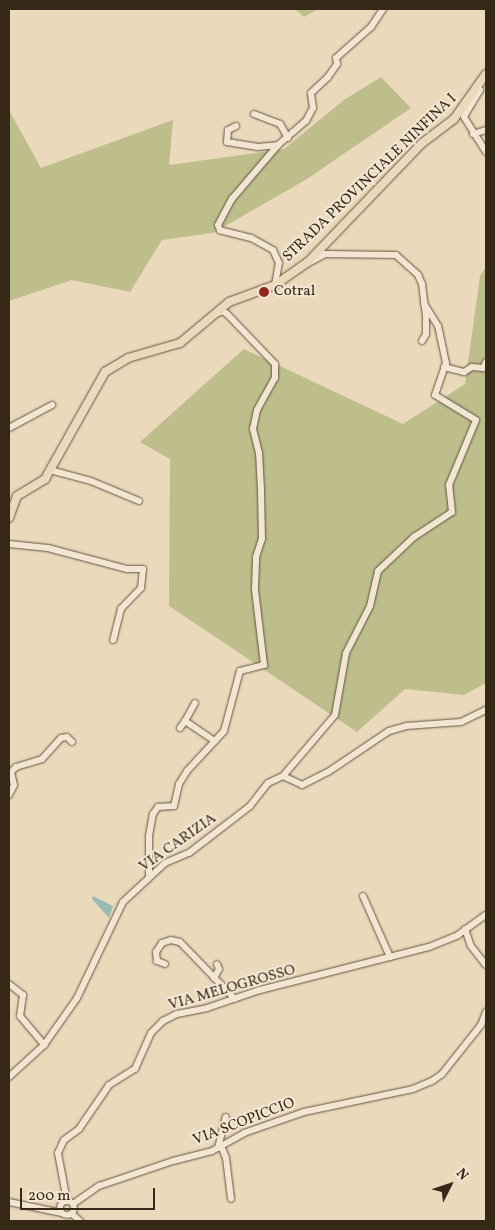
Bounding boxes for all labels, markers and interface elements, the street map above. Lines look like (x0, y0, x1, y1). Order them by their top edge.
street label: STRADA PROVINCIALE NINFINA I (279, 90, 461, 266)
place label: Cotral (274, 283, 315, 301)
marker: Cotral (258, 286, 270, 298)
street label: VIA CARIZIA (136, 810, 220, 876)
street label: VIA MELOGROSSO (166, 961, 298, 1015)
street label: VIA SCOPICCIO (191, 1094, 297, 1150)
north arrow (425, 1160, 475, 1210)
text: N (451, 1165, 472, 1185)
scale bar (22, 1178, 158, 1210)
text: 200 m (28, 1186, 71, 1207)

